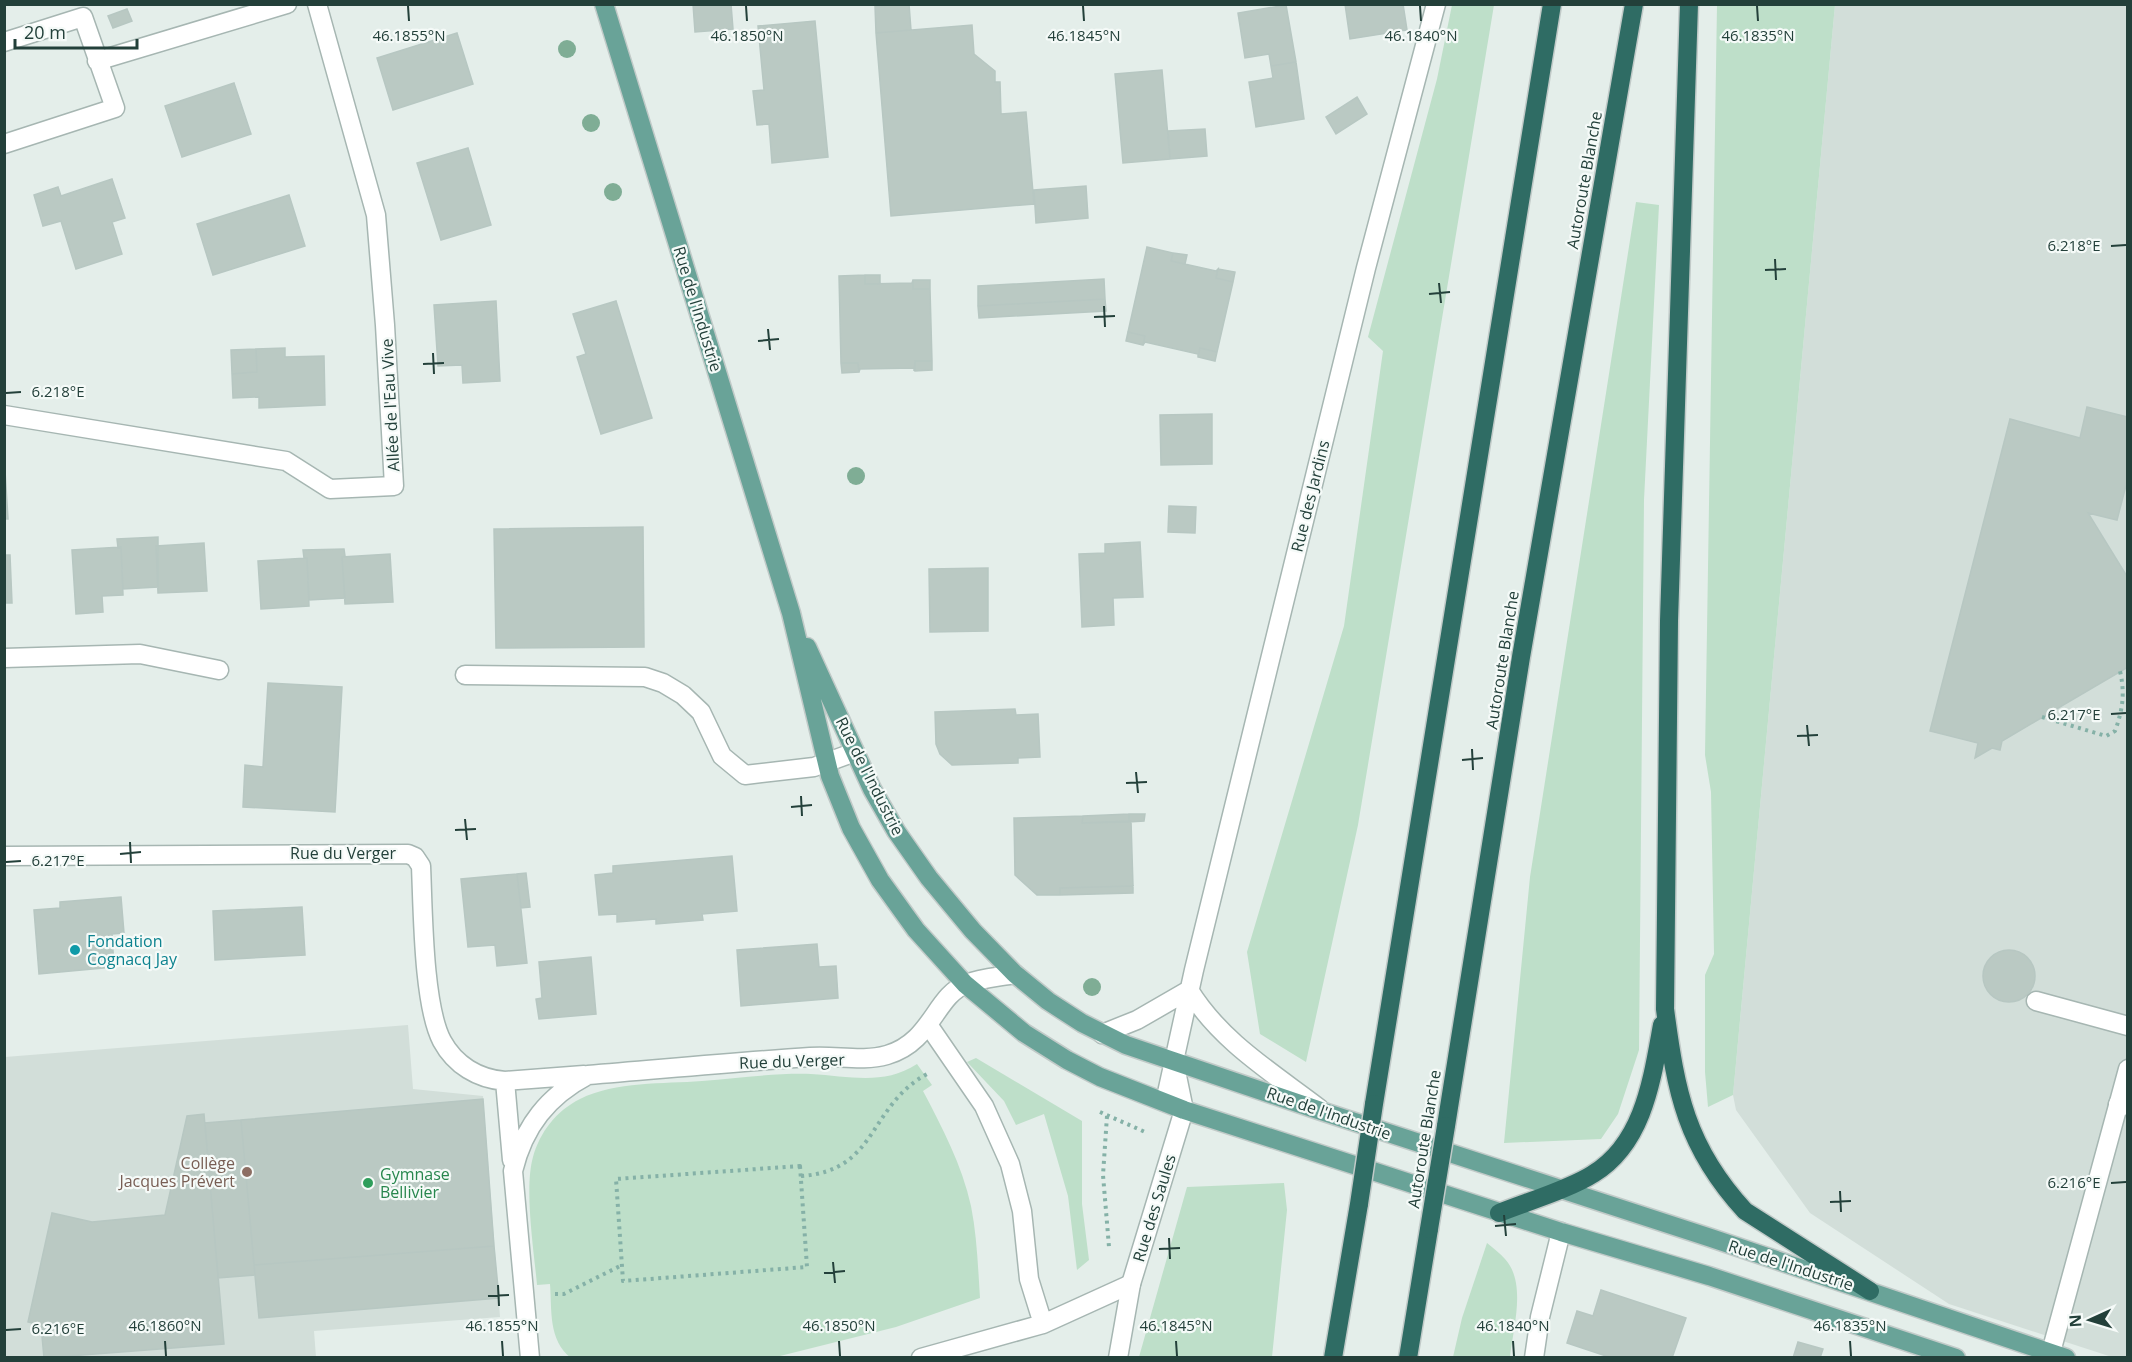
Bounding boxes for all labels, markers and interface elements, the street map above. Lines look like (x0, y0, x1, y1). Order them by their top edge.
scale bar (15, 12, 136, 50)
text: 20 m (24, 20, 66, 44)
text: 46.1855°N (372, 25, 446, 45)
text: 46.1850°N (710, 25, 784, 45)
text: 46.1845°N (1047, 25, 1121, 45)
text: 46.1840°N (1384, 25, 1458, 45)
text: 46.1835°N (1721, 25, 1795, 45)
street label: Autoroute Blanche (1561, 109, 1607, 251)
text: 6.218°E (2047, 235, 2101, 255)
street label: Rue de l'Industrie (668, 244, 728, 374)
street label: Allée de l'Eau Vive (376, 338, 404, 472)
text: 6.218°E (31, 381, 85, 401)
street label: Rue des Jardins (1285, 438, 1335, 554)
street label: Autoroute Blanche (1480, 589, 1524, 731)
text: 6.217°E (2047, 704, 2101, 724)
street label: Rue de l'Industrie (831, 713, 909, 839)
street label: Rue du Verger (290, 842, 396, 864)
text: 6.217°E (31, 850, 85, 870)
place label: Fondation Cognacq Jay (87, 930, 178, 970)
marker: Fondation Cognacq Jay (68, 943, 82, 957)
street label: Rue du Verger (739, 1048, 846, 1074)
street label: Autoroute Blanche (1402, 1068, 1446, 1210)
street label: Rue de l'Industrie (1264, 1081, 1394, 1145)
street label: Rue des Saules (1127, 1151, 1181, 1265)
place label: Collège Jacques Prévert (117, 1152, 235, 1192)
place label: Gymnase Bellivier (380, 1163, 450, 1203)
marker: Collège Jacques Prévert (240, 1165, 254, 1179)
text: 6.216°E (2047, 1172, 2101, 1192)
marker: Gymnase Bellivier (361, 1176, 375, 1190)
street label: Rue de l'Industrie (1726, 1234, 1856, 1296)
north arrow (2060, 1290, 2120, 1350)
text: N (2064, 1314, 2086, 1328)
text: 46.1860°N (128, 1315, 202, 1335)
text: 46.1855°N (465, 1315, 539, 1335)
text: 46.1850°N (802, 1315, 876, 1335)
text: 46.1845°N (1139, 1315, 1213, 1335)
text: 46.1840°N (1476, 1315, 1550, 1335)
text: 46.1835°N (1813, 1315, 1887, 1335)
text: 6.216°E (31, 1318, 85, 1338)

